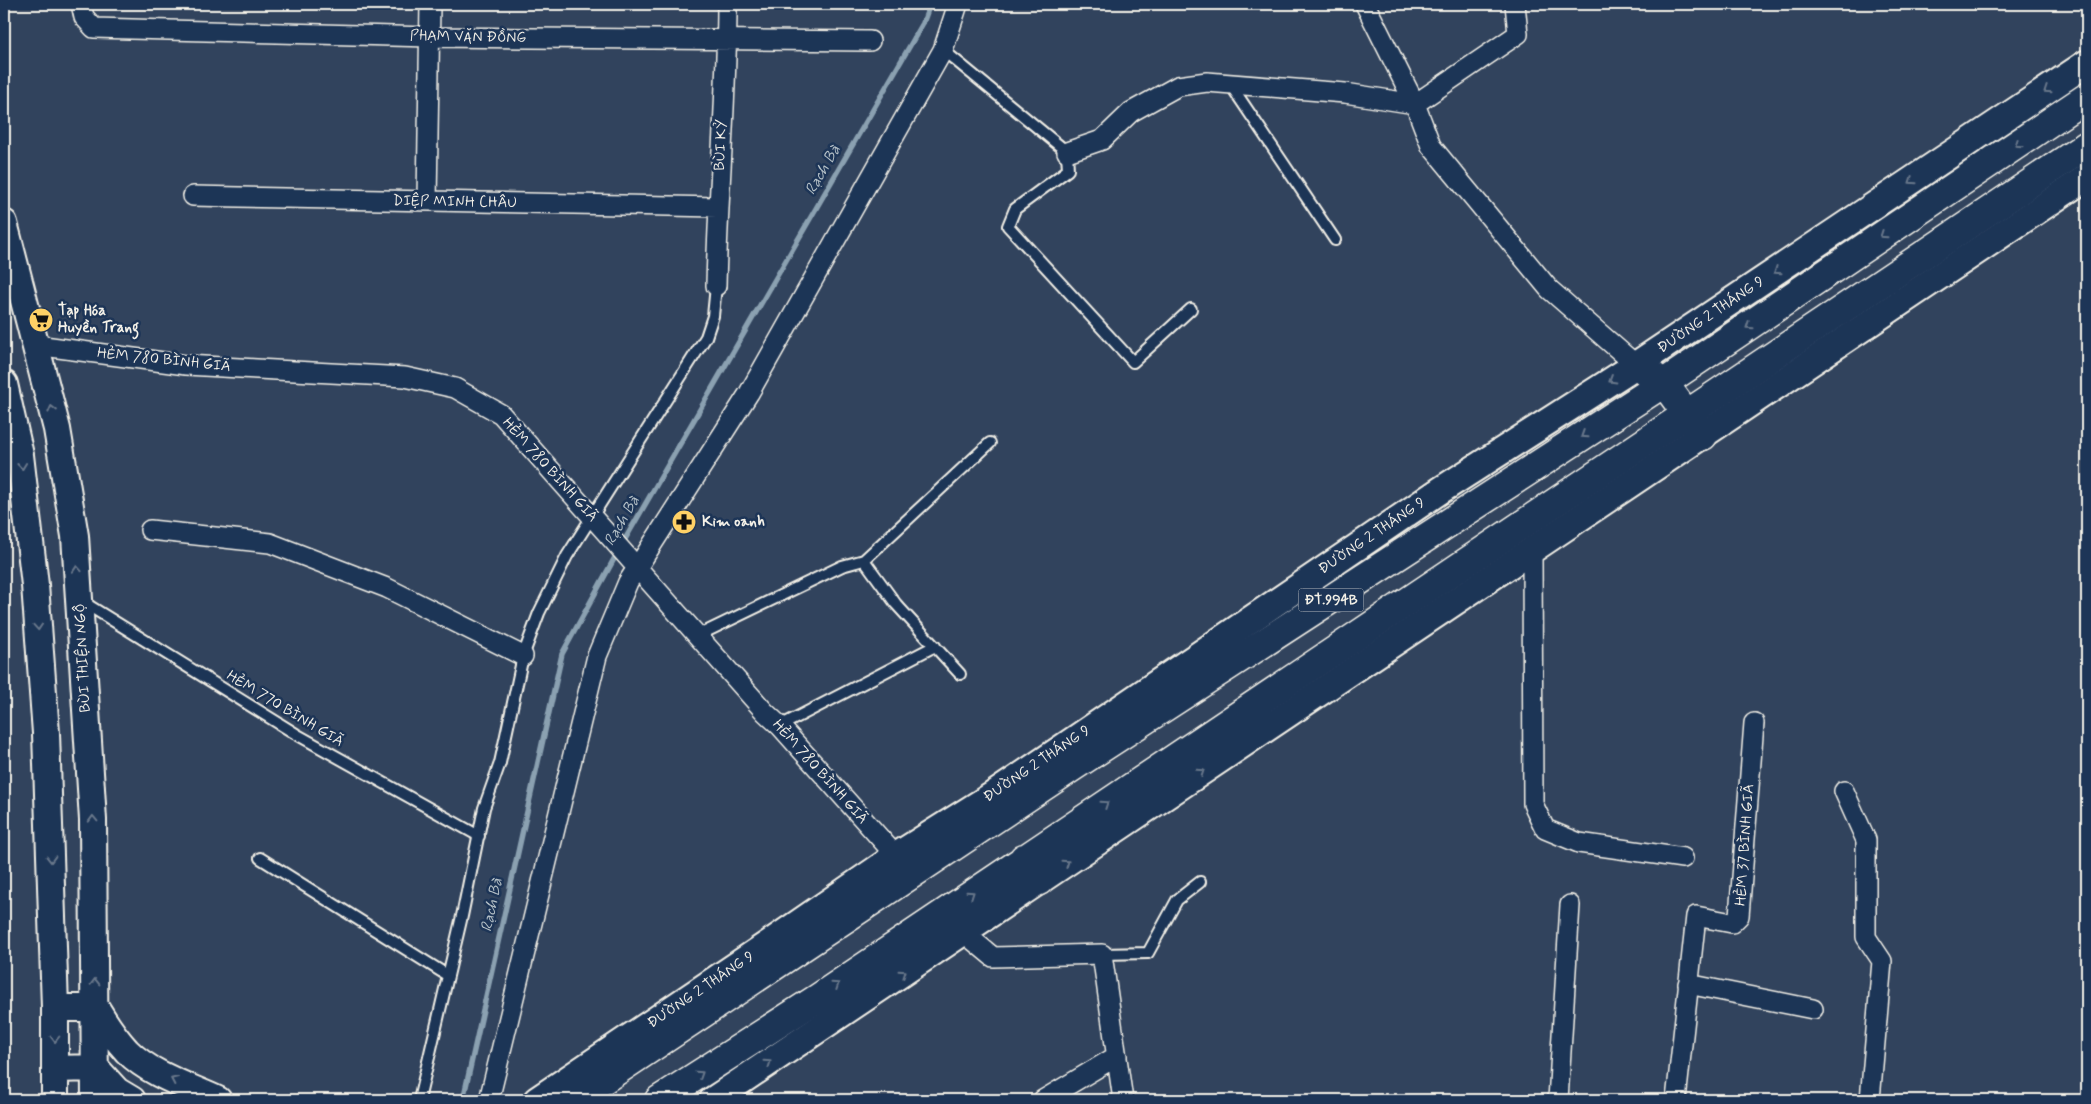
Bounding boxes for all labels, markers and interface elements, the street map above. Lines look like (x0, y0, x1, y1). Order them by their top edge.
street label: PHẠM VĂN ĐỒNG (410, 25, 526, 48)
one-way arrow (2043, 84, 2052, 93)
street label: BÙI KỶ (710, 118, 732, 171)
one-way arrow (2014, 138, 2024, 147)
water label: Rạch Bà (800, 141, 846, 199)
one-way arrow (1908, 175, 1917, 184)
street label: DIỆP MINH CHÂU (393, 190, 517, 213)
one-way arrow (1879, 229, 1889, 238)
one-way arrow (1773, 265, 1782, 274)
street label: ĐƯỜNG 2 THÁNG 9 (1653, 271, 1768, 358)
place label: Tạp Hóa Huyền Trang (58, 301, 139, 340)
supermarket icon: Tạp Hóa Huyền Trang (28, 307, 54, 333)
one-way arrow (1745, 320, 1754, 329)
street label: HẺM 780 BÌNH GIÃ (96, 343, 232, 377)
one-way arrow (1608, 373, 1617, 383)
one-way arrow (47, 405, 58, 414)
street label: HẺM 780 BÌNH GIÃ (498, 413, 602, 527)
one-way arrow (1580, 429, 1590, 438)
one-way arrow (16, 462, 27, 470)
water label: Rạch Bà (599, 492, 645, 550)
street label: ĐƯỜNG 2 THÁNG 9 (1314, 492, 1429, 579)
pharmacy icon: Kim oanh (671, 509, 697, 535)
place label: Kim oanh (702, 512, 765, 532)
one-way arrow (72, 565, 83, 573)
road number: ĐT.994B (1298, 588, 1364, 612)
street label: BÙI THIỆN NGỘ (69, 603, 96, 713)
one-way arrow (33, 623, 44, 631)
street label: HẺM 770 BÌNH GIÃ (223, 666, 347, 752)
street label: HẺM 780 BÌNH GIÃ (768, 715, 872, 829)
street label: ĐƯỜNG 2 THÁNG 9 (979, 720, 1094, 807)
one-way arrow (1196, 769, 1205, 778)
street label: HẺM 37 BÌNH GIÃ (1731, 783, 1759, 907)
one-way arrow (1100, 801, 1109, 810)
one-way arrow (87, 815, 98, 823)
one-way arrow (46, 856, 56, 864)
one-way arrow (1061, 860, 1070, 869)
water label: Rạch Bà (476, 876, 508, 934)
one-way arrow (965, 891, 974, 901)
street label: ĐƯỜNG 2 THÁNG 9 (643, 946, 758, 1033)
one-way arrow (897, 970, 906, 979)
one-way arrow (90, 977, 100, 985)
one-way arrow (831, 982, 840, 992)
one-way arrow (50, 1036, 60, 1044)
one-way arrow (762, 1060, 771, 1069)
one-way arrow (694, 1071, 703, 1080)
one-way arrow (170, 1075, 179, 1086)

